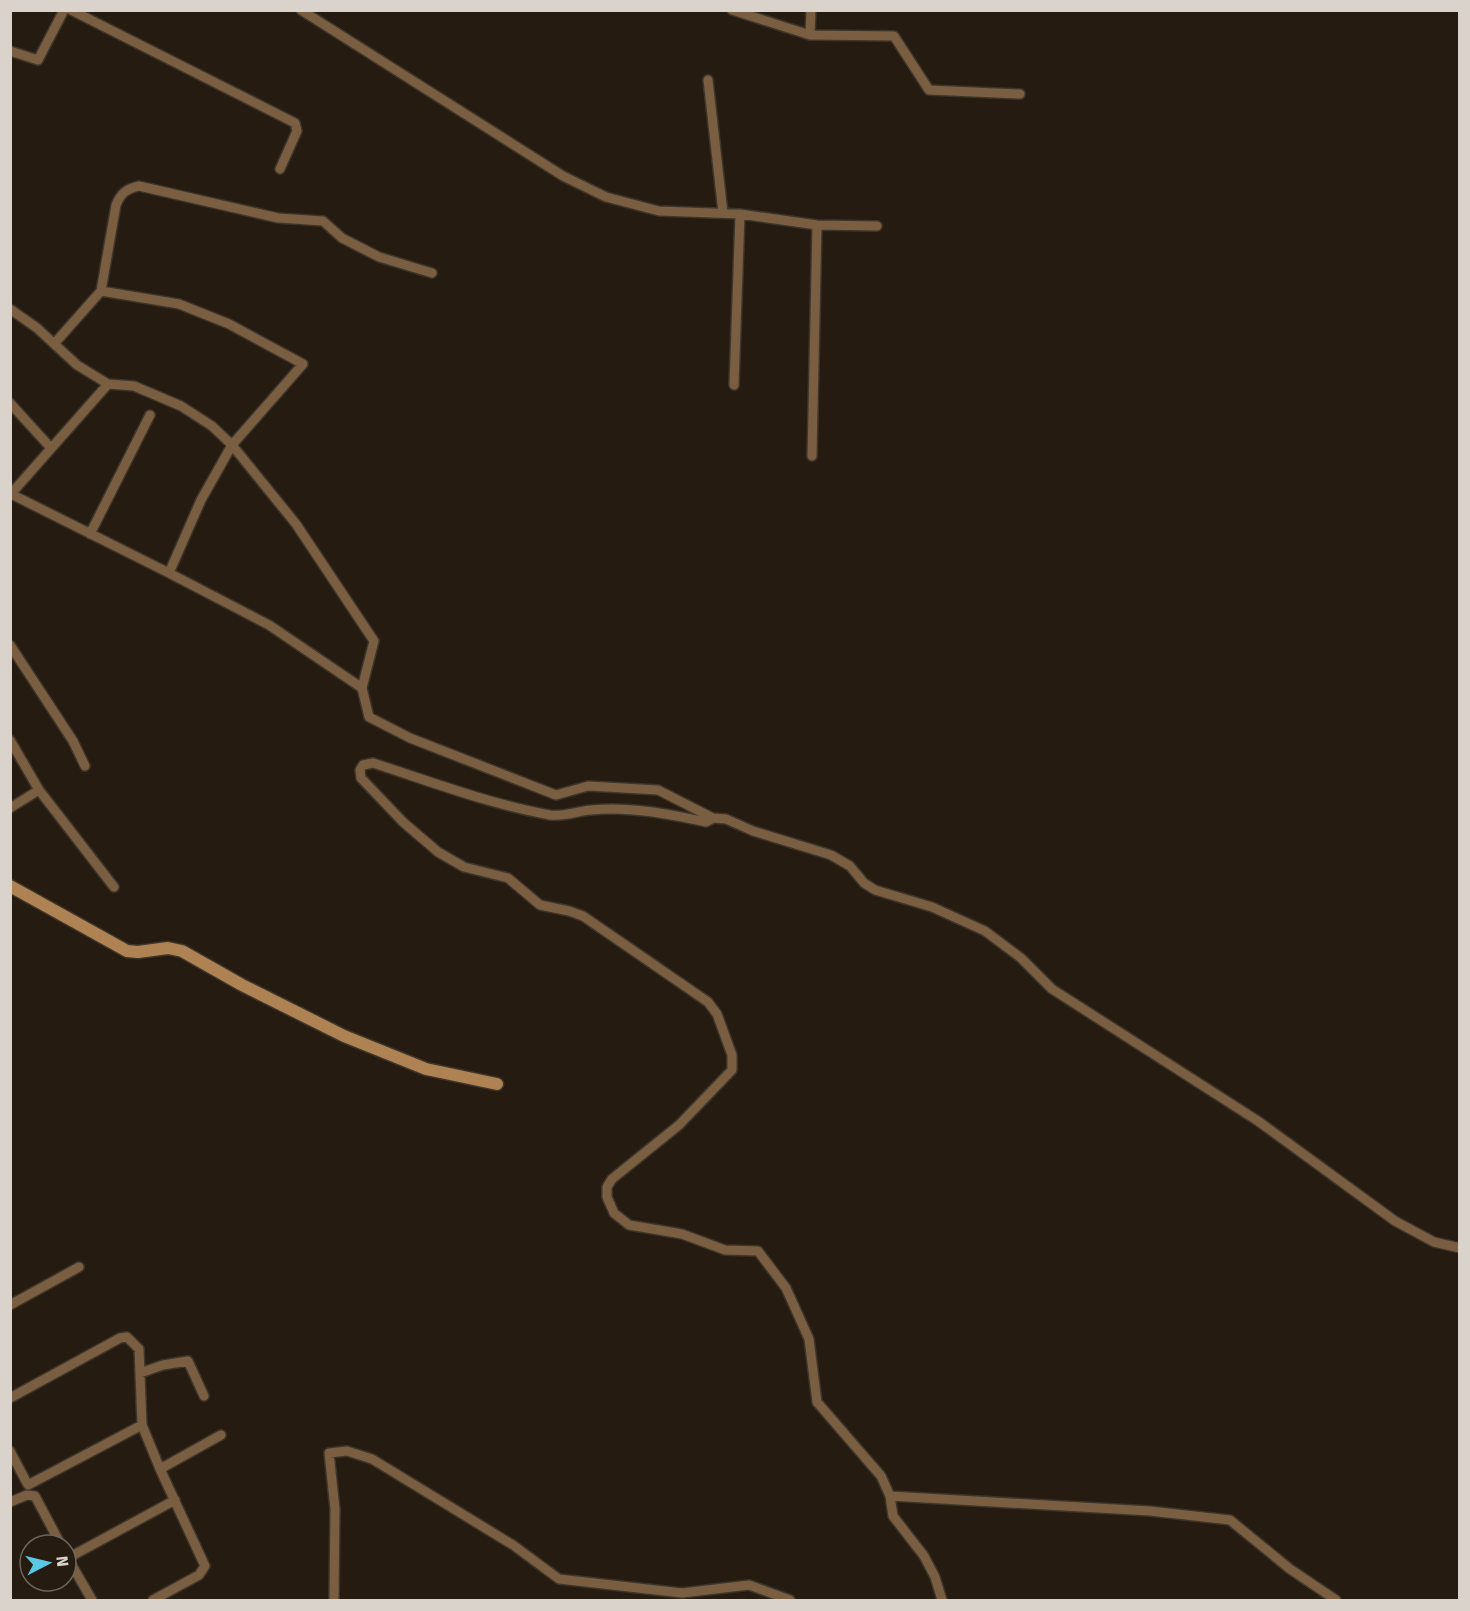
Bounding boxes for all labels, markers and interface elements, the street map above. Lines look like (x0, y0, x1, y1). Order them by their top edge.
north arrow (18, 1533, 78, 1593)
text: N (52, 1555, 72, 1568)

